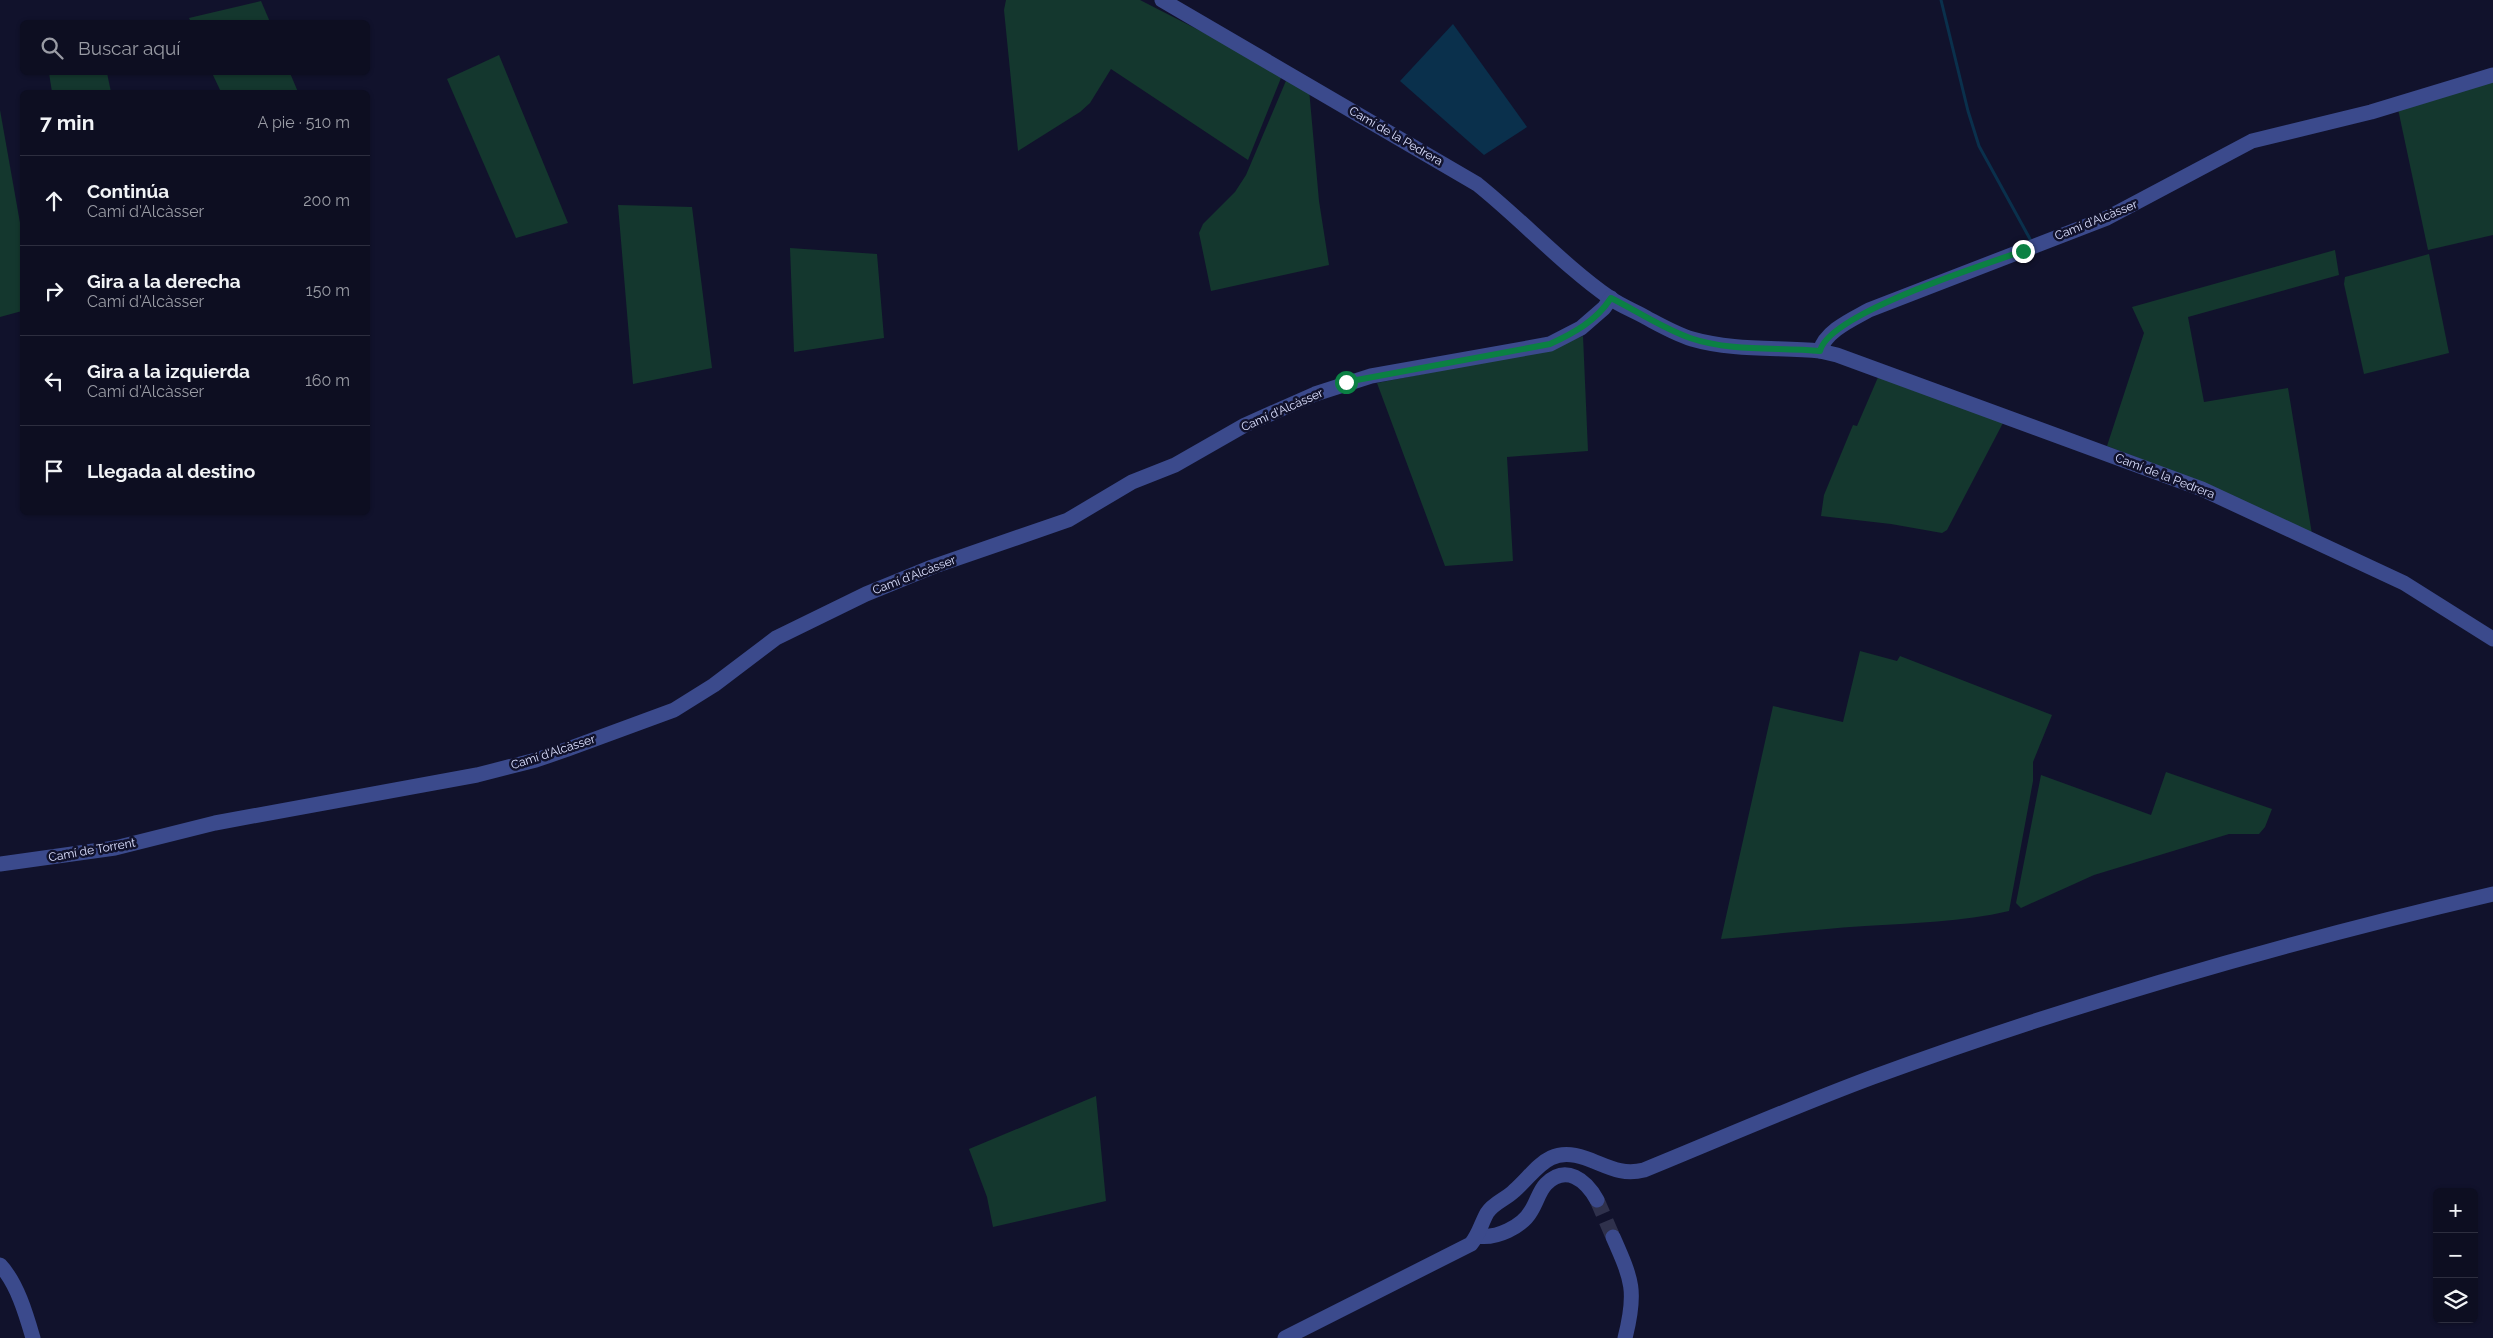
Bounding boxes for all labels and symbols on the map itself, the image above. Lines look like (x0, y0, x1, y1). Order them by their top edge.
street label: Camí de la Pedrera (1347, 104, 1445, 168)
street label: Camí d'Alcàsser (2053, 197, 2140, 243)
route end (2012, 240, 2035, 263)
route start (1335, 371, 1358, 394)
street label: Camí d'Alcàsser (1239, 385, 1326, 434)
street label: Camí de la Pedrera (2113, 451, 2217, 501)
street label: Camí d'Alcàsser (870, 552, 958, 597)
street label: Camí d'Alcàsser (509, 732, 598, 772)
street label: Camí de Torrent (47, 835, 137, 865)

